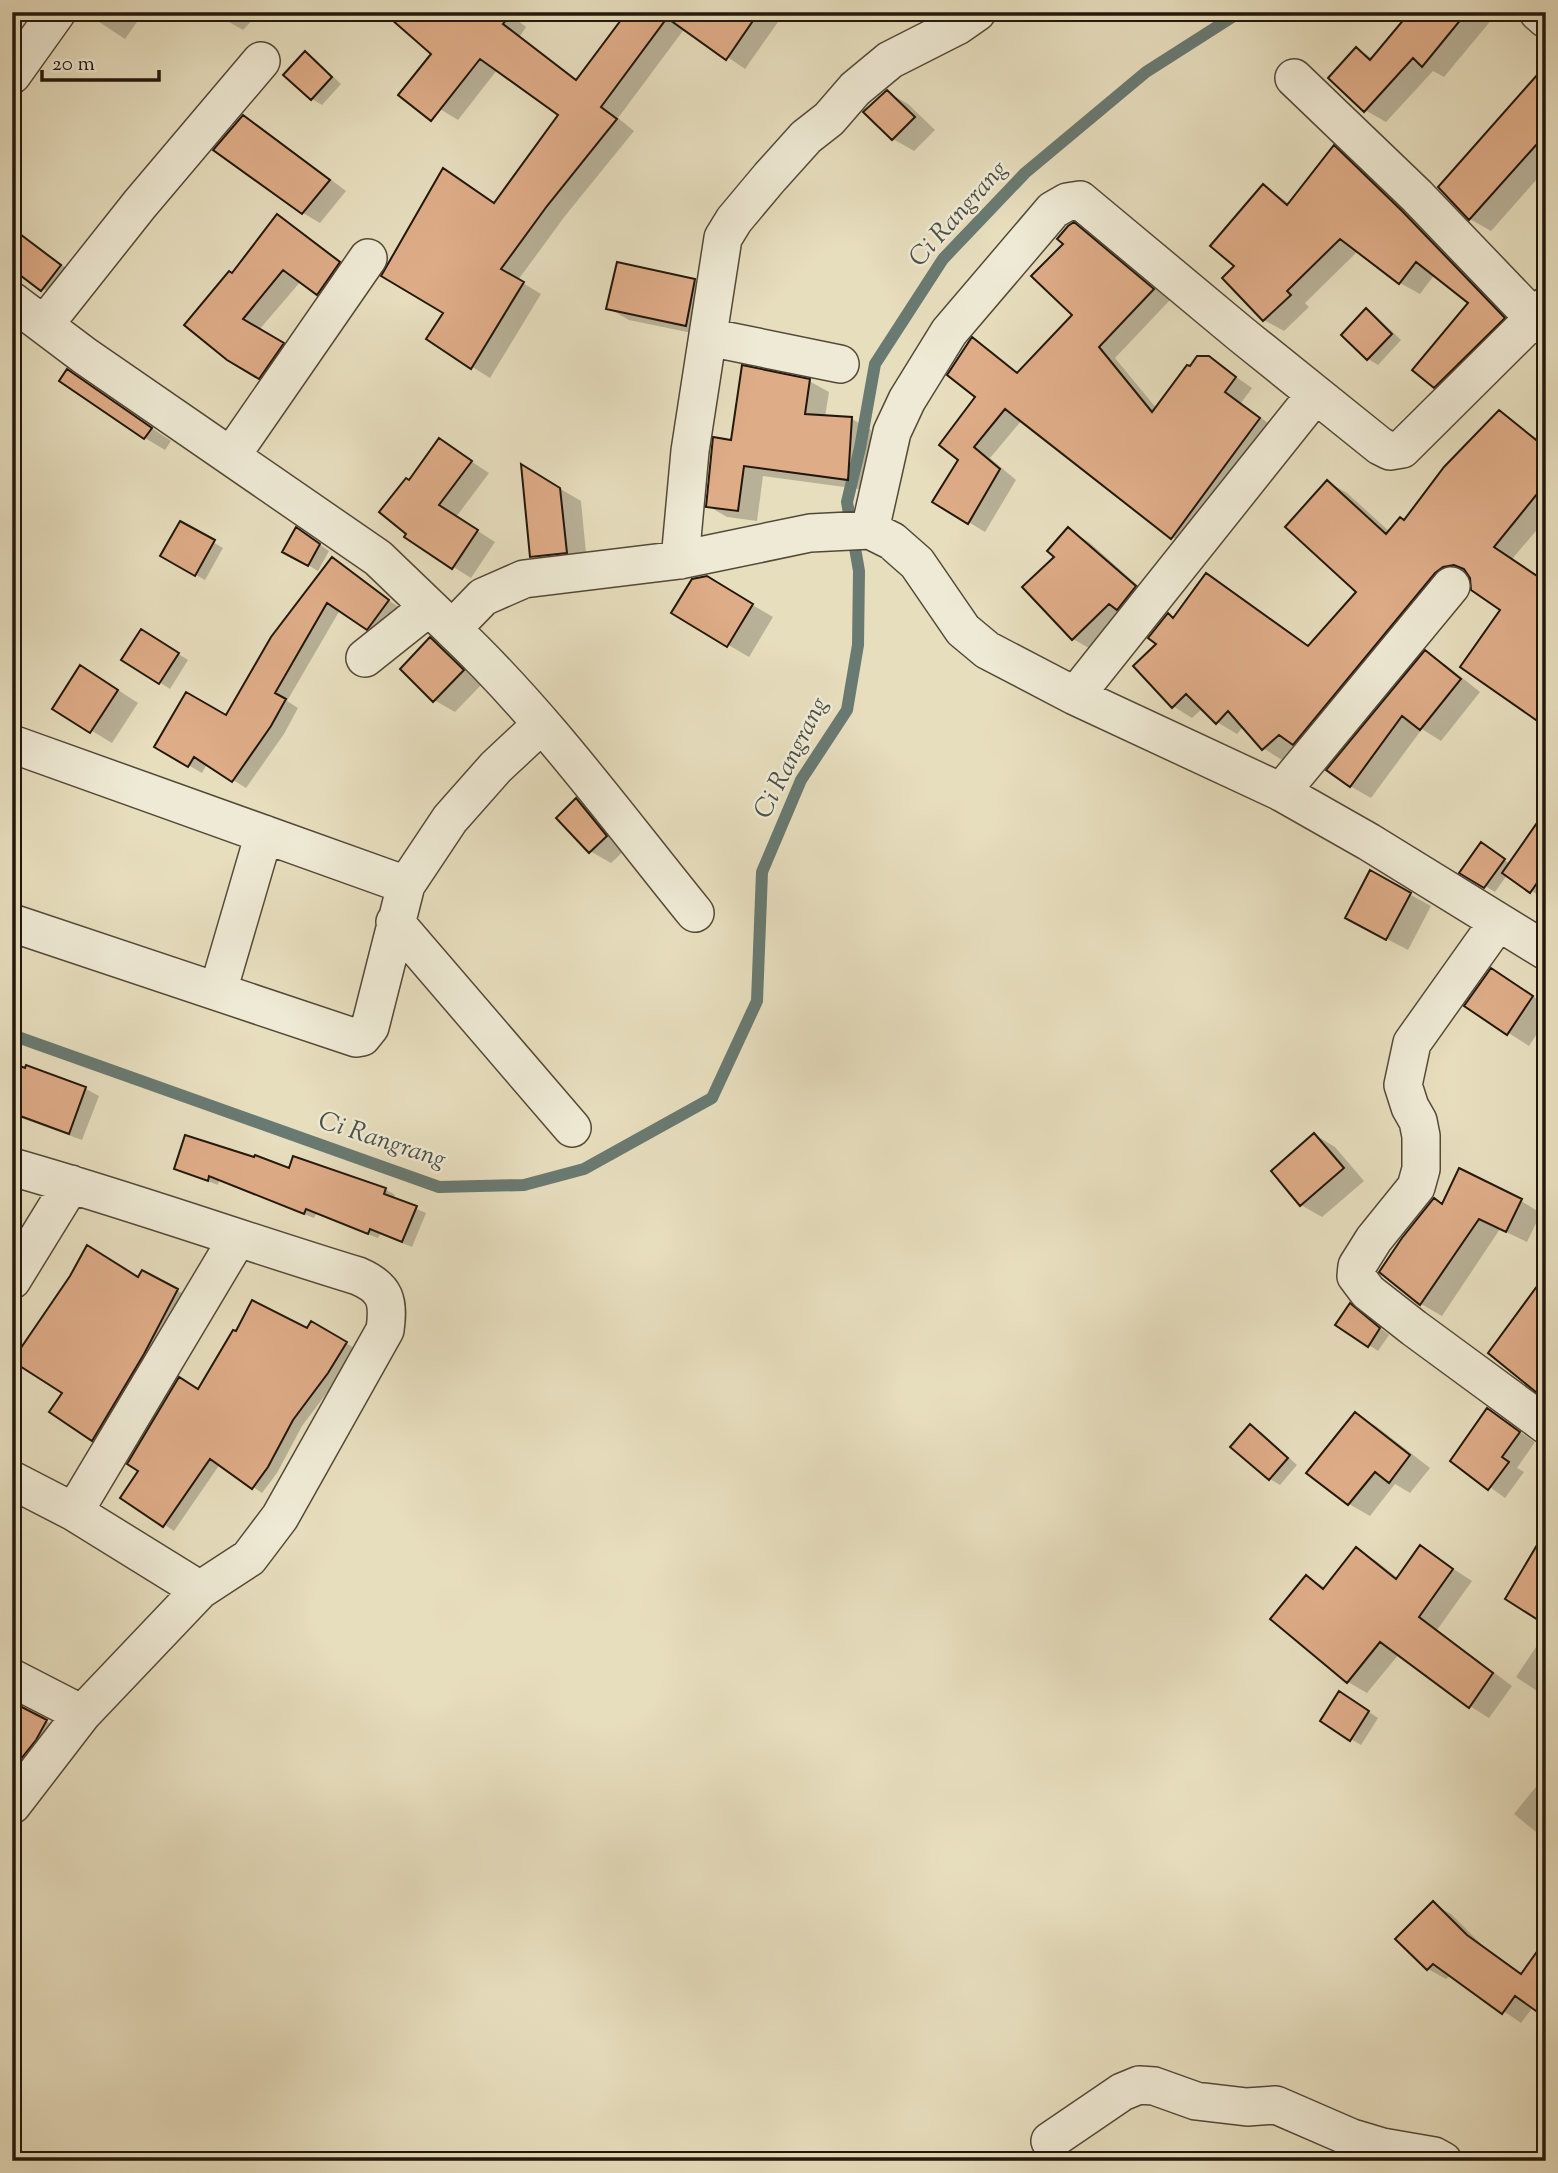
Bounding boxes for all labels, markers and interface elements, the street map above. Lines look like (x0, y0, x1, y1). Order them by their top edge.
scale bar (42, 38, 159, 82)
text: 20 m (52, 50, 95, 80)
water label: Ci Rangrang (901, 152, 1017, 276)
water label: Ci Rangrang (745, 690, 839, 826)
water label: Ci Rangrang (313, 1103, 451, 1179)

